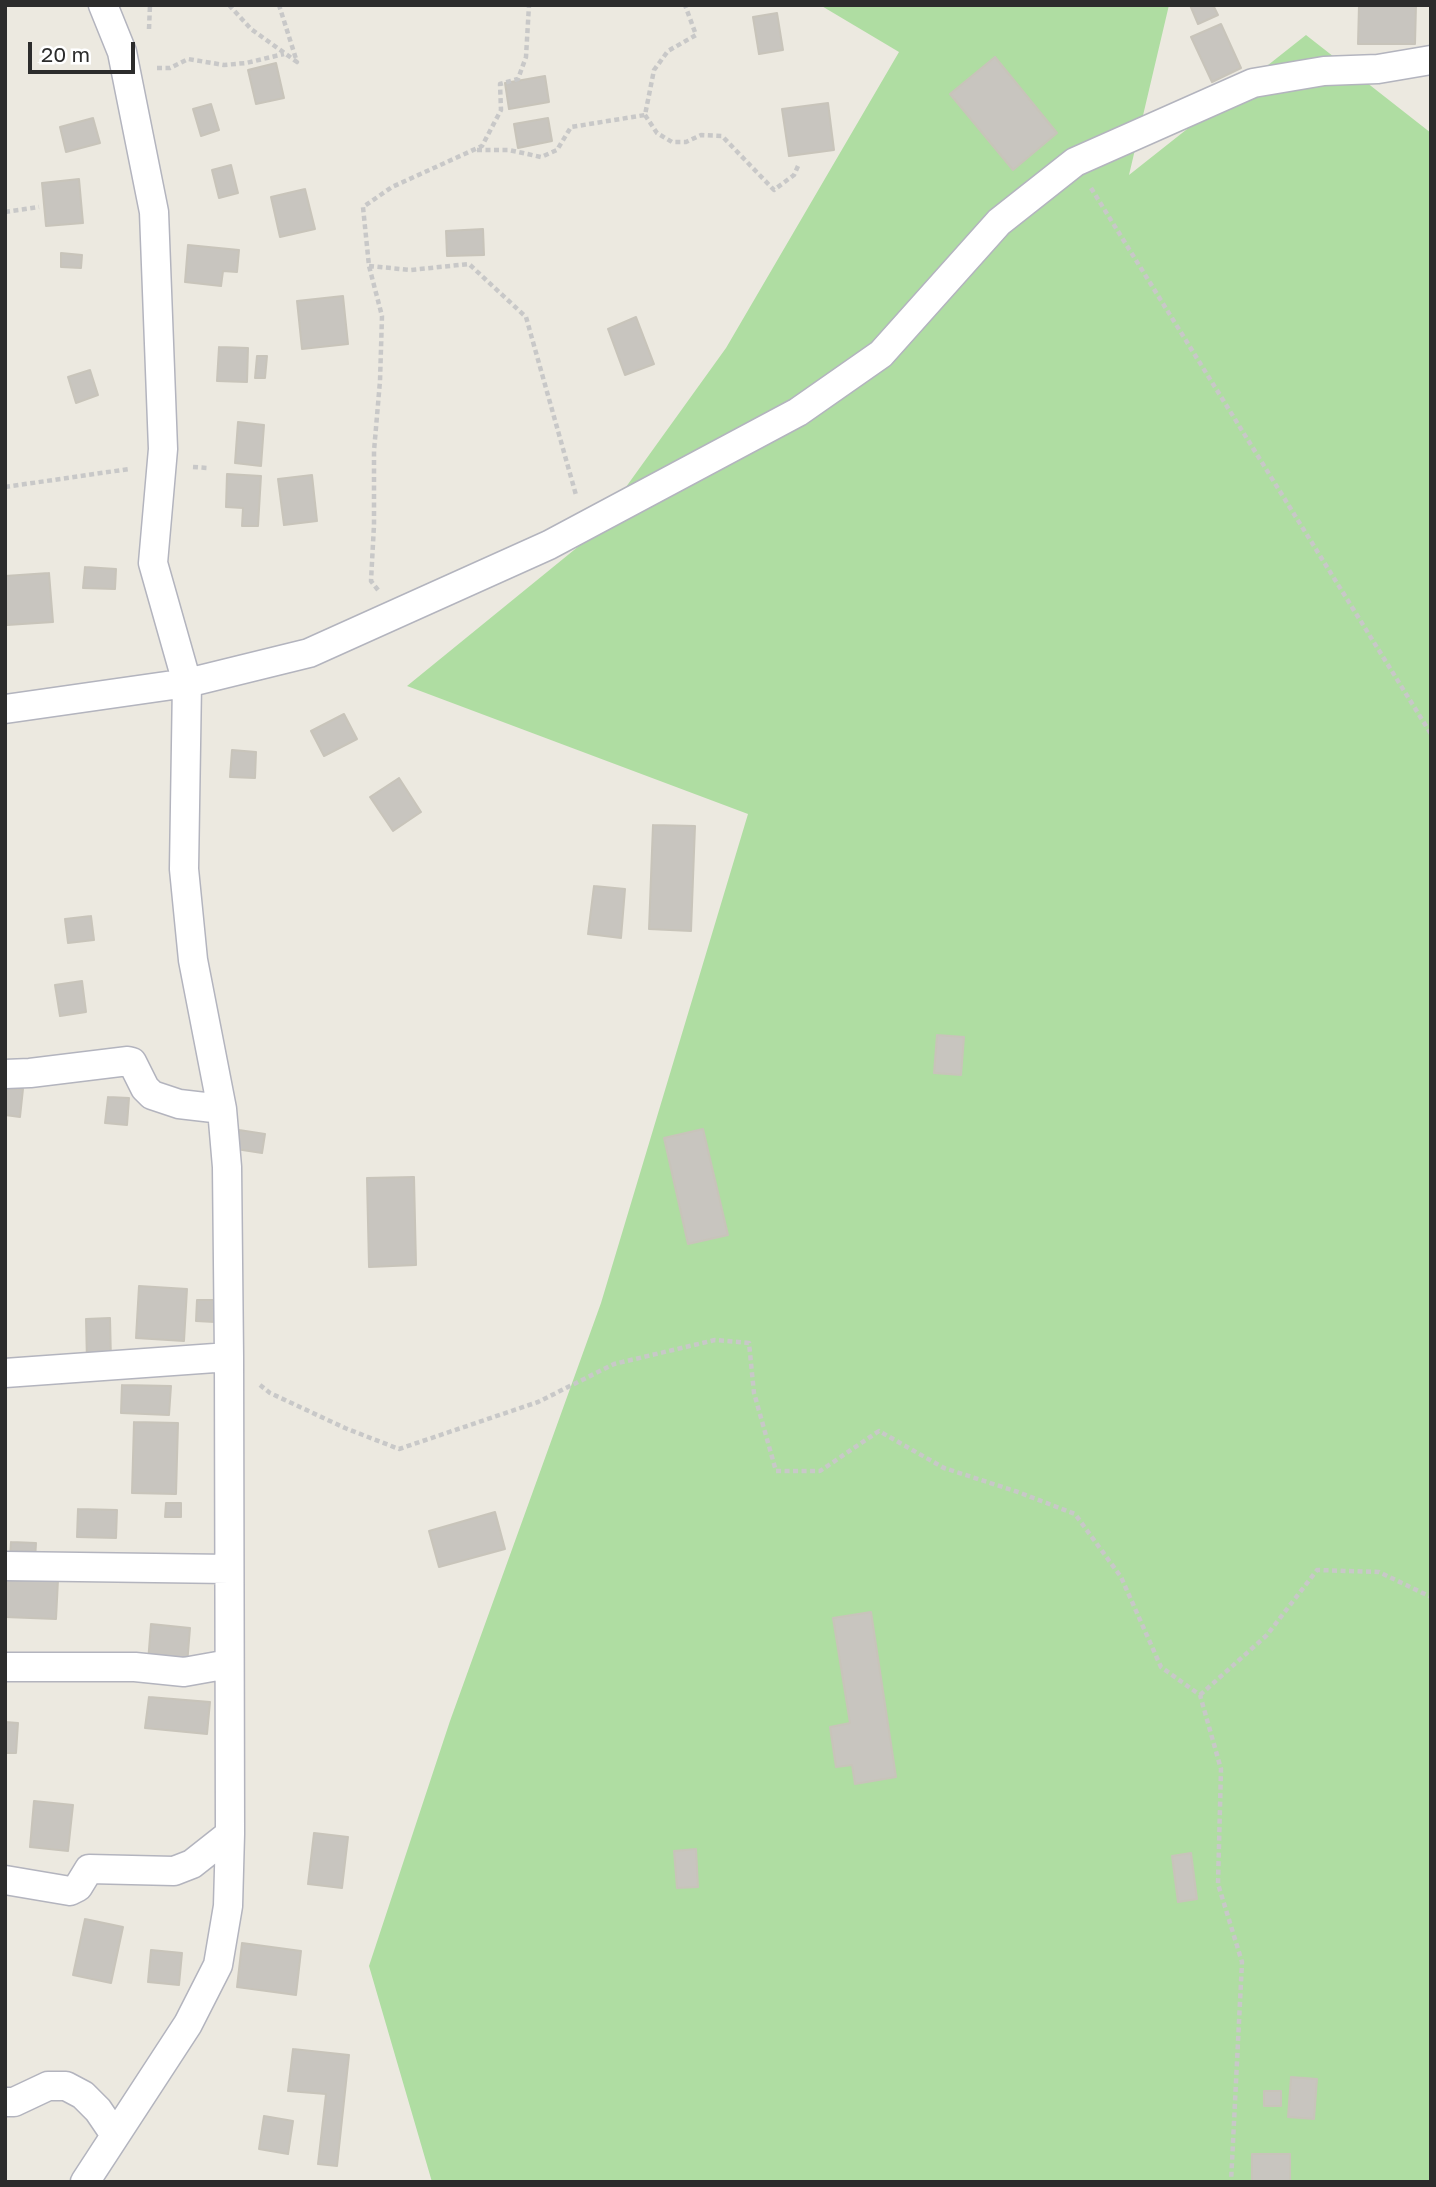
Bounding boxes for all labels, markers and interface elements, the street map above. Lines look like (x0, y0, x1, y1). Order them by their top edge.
scale bar (32, 28, 138, 72)
text: 20 m (41, 41, 90, 67)

